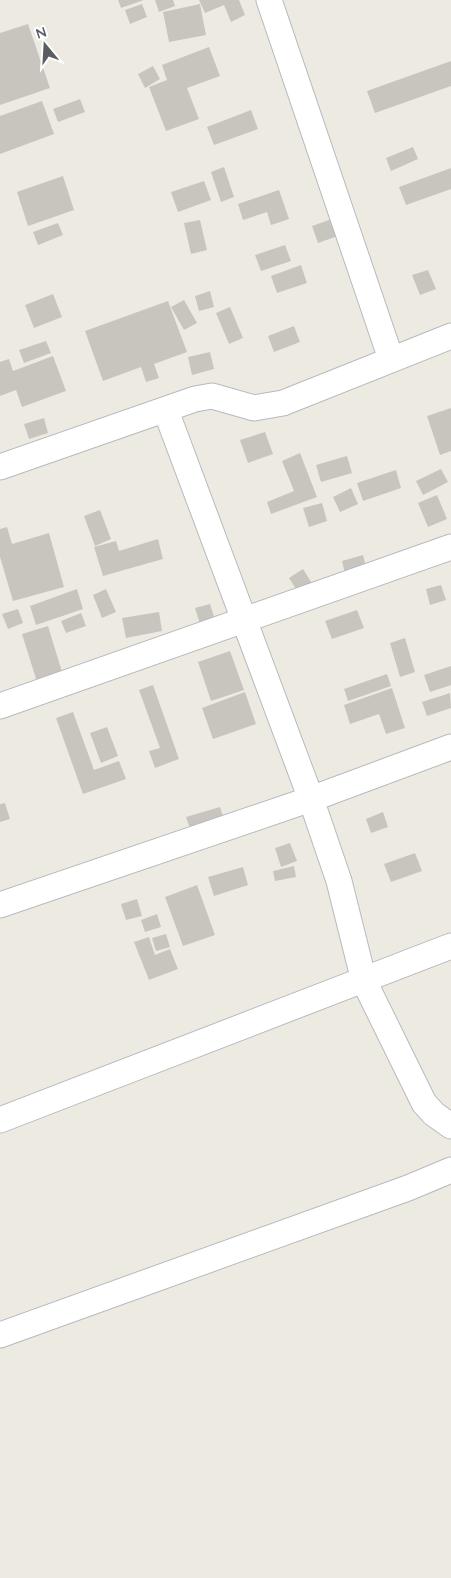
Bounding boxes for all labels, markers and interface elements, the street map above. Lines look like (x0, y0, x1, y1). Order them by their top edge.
north arrow (20, 20, 70, 70)
text: N (33, 22, 49, 43)

